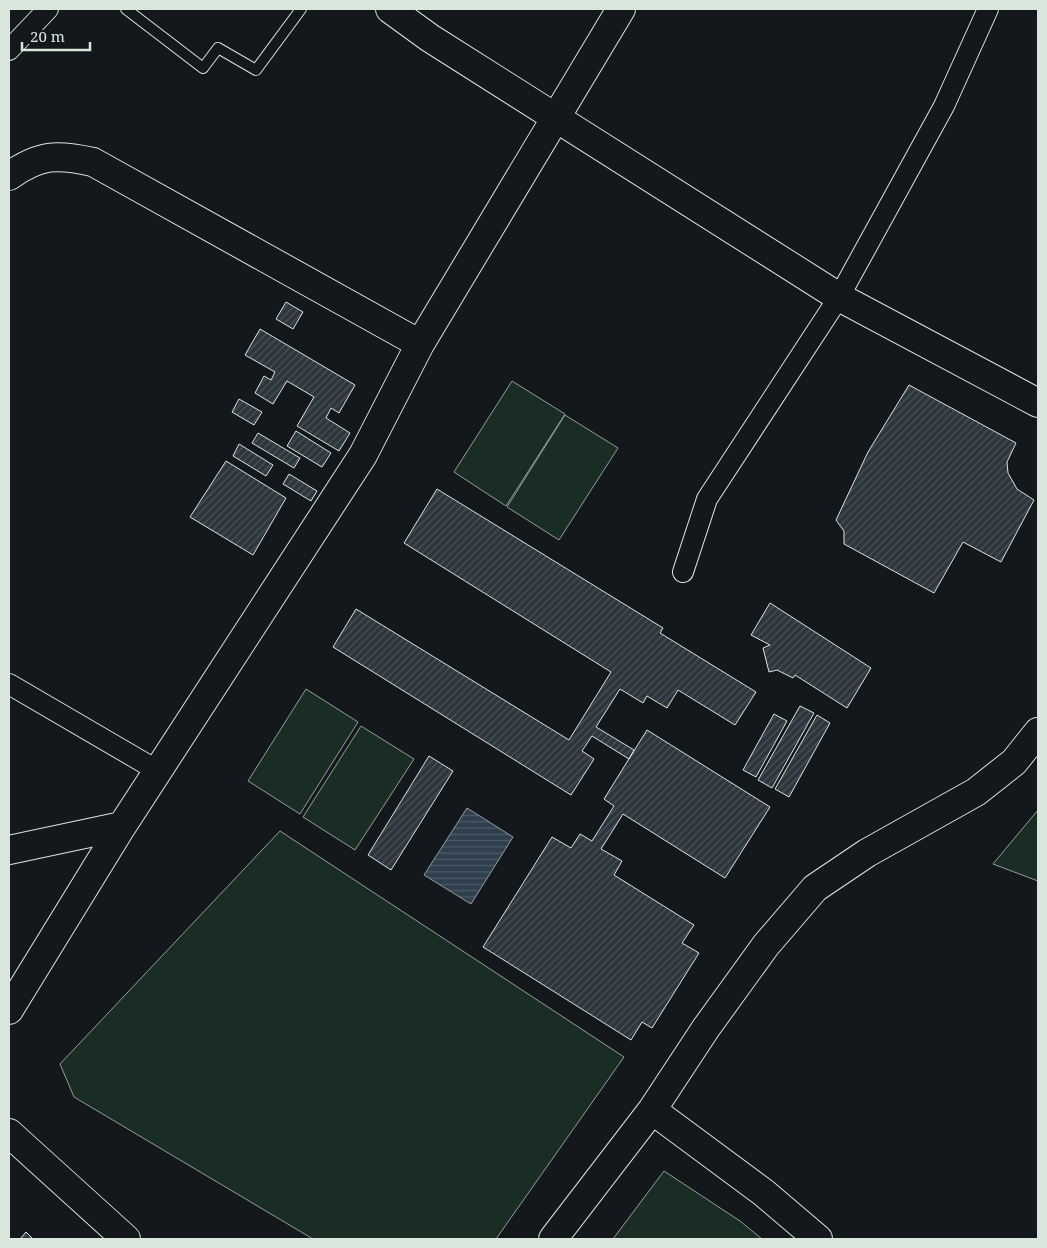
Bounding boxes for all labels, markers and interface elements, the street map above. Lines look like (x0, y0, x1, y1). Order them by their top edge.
scale bar (22, 20, 90, 52)
text: 20 m (30, 26, 65, 46)

